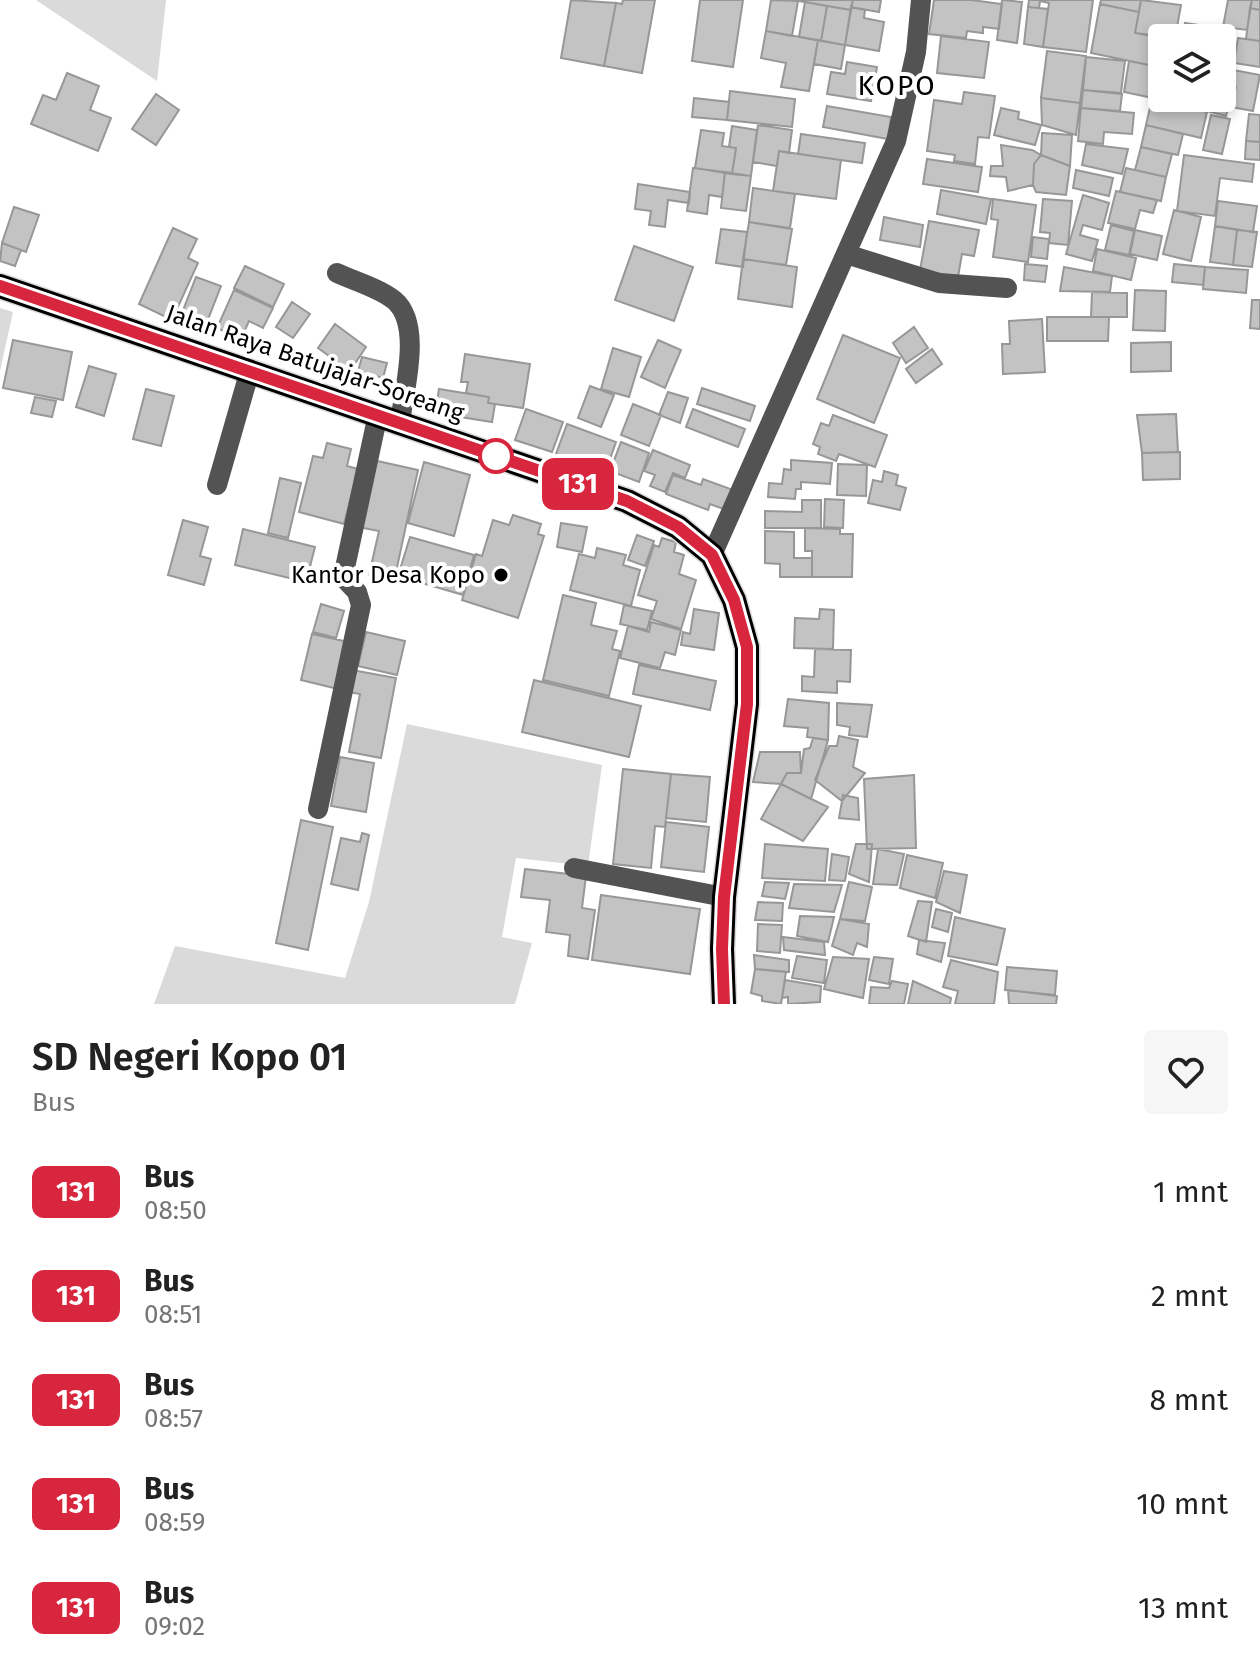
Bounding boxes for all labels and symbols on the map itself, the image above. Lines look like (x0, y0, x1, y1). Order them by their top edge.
district label: KOPO (857, 69, 937, 102)
street label: Jalan Raya Batujajar-Soreang (162, 299, 468, 427)
unlabelled marker (479, 439, 513, 473)
line badge: 131 (532, 458, 624, 510)
place label: Kantor Desa Kopo (291, 561, 485, 589)
marker: Kantor Desa Kopo (492, 566, 510, 584)

